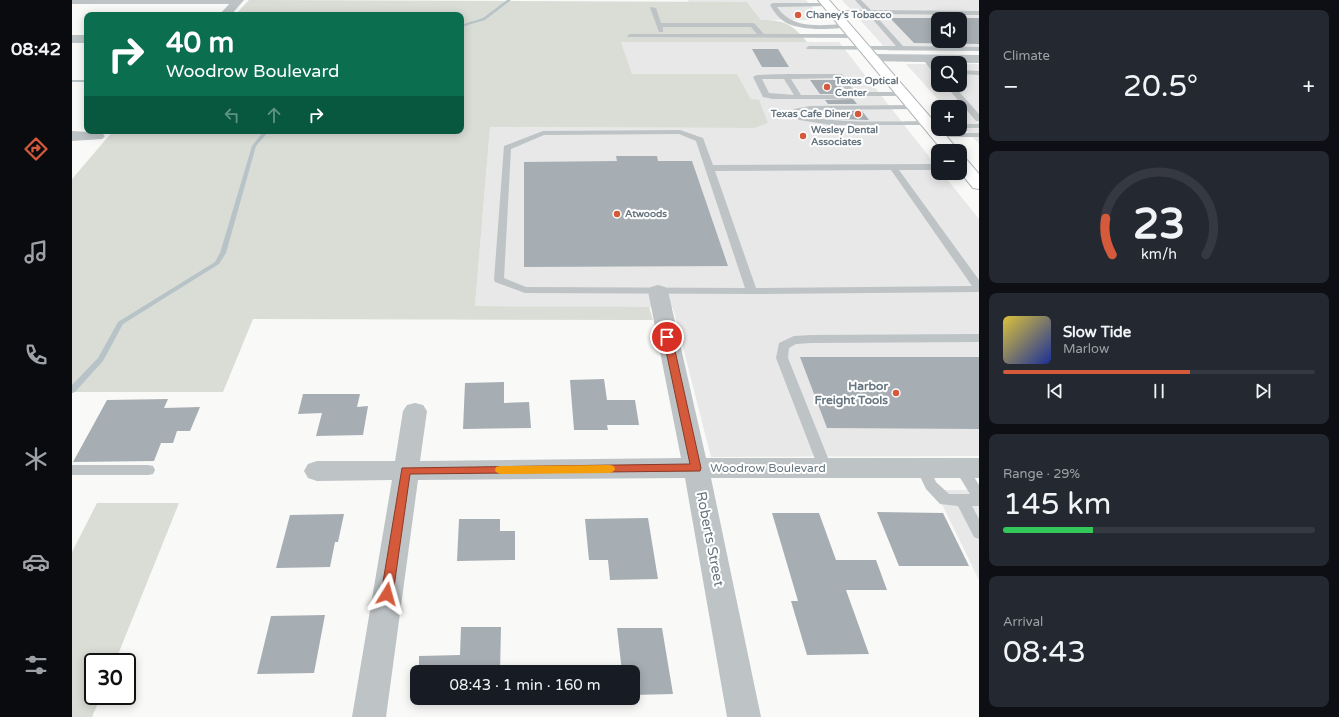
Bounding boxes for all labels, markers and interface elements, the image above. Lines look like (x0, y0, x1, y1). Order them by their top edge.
place label: Chaney's Tobacco (806, 9, 891, 21)
marker: Chaney's Tobacco (793, 10, 803, 20)
map controls (931, 12, 967, 180)
button: sound (931, 12, 967, 48)
text: 40 m (166, 26, 234, 60)
icon: right (100, 28, 152, 80)
text: 08:42 (11, 38, 61, 60)
text: Climate (1003, 48, 1050, 64)
button: search (931, 56, 967, 92)
text: Woodrow Boulevard (166, 60, 339, 82)
text: 20.5° (1123, 68, 1198, 105)
text: − (1003, 74, 1019, 100)
text: + (1303, 74, 1315, 100)
place label: Texas Optical Center (834, 75, 899, 99)
marker: Texas Optical Center (822, 82, 832, 92)
button: + (931, 100, 967, 136)
icon: left (221, 104, 243, 126)
icon: ahead (263, 104, 285, 126)
icon: right (305, 104, 327, 126)
place label: Texas Cafe Diner (770, 108, 850, 120)
marker: Texas Cafe Diner (853, 109, 863, 119)
place label: Wesley Dental Associates (811, 124, 878, 148)
marker: Wesley Dental Associates (798, 131, 808, 141)
icon: directions (22, 135, 50, 163)
button: − (931, 144, 967, 180)
text: 23 (1133, 200, 1185, 250)
place label: Atwoods (625, 208, 667, 220)
marker: Atwoods (612, 209, 622, 219)
icon: music (22, 238, 50, 266)
text: km/h (1141, 246, 1177, 263)
pin (650, 320, 684, 354)
text: Slow Tide (1063, 323, 1131, 341)
icon: arrive (656, 326, 678, 348)
icon: phone (22, 341, 50, 369)
text: Marlow (1063, 341, 1109, 357)
place label: Harbor Freight Tools (815, 379, 888, 408)
icon: previous (1044, 380, 1066, 402)
icon: pause (1148, 380, 1170, 402)
icon: next (1252, 380, 1274, 402)
marker: Harbor Freight Tools (891, 388, 901, 398)
icon: climate (22, 445, 50, 473)
street label: Woodrow Boulevard (710, 461, 826, 475)
text: Range · 29% (1003, 466, 1080, 482)
text: 145 km (1003, 486, 1111, 523)
street label: Roberts Street (692, 490, 728, 589)
icon: car (22, 548, 50, 576)
position arrow (366, 573, 408, 615)
text: Arrival (1003, 614, 1043, 630)
text: 08:43 (1003, 634, 1086, 671)
icon: filters (22, 651, 50, 679)
speed limit sign: 30 (84, 653, 136, 705)
text: 08:43 · 1 min · 160 m (450, 676, 600, 694)

